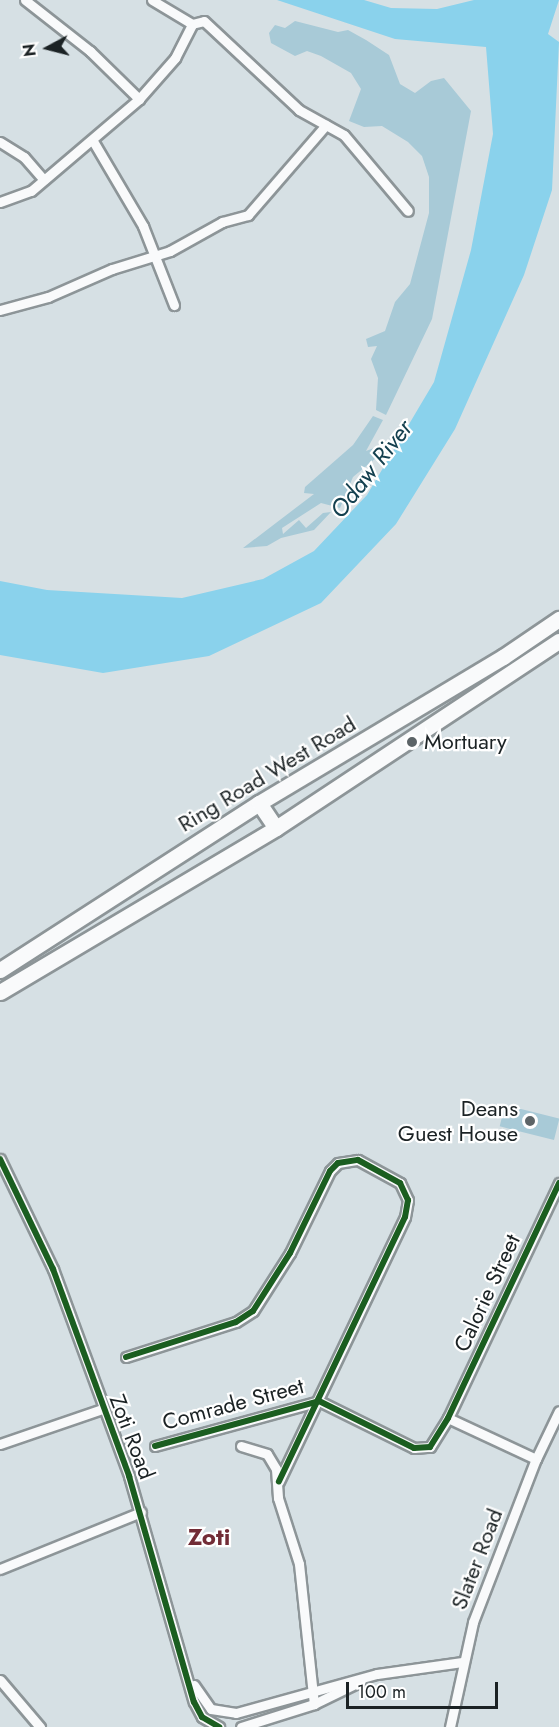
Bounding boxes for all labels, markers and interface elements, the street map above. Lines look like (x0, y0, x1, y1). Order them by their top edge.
north arrow (18, 18, 78, 78)
text: N (17, 43, 42, 58)
water label: Odaw River (324, 414, 418, 524)
street label: Ring Road West Road (173, 711, 361, 837)
place label: Mortuary (424, 729, 507, 755)
marker: Mortuary (405, 735, 419, 749)
place label: Deans Guest House (398, 1095, 518, 1146)
marker: Deans Guest House (523, 1114, 537, 1128)
street label: Calorie Street (448, 1230, 526, 1356)
street label: Comrade Street (159, 1372, 307, 1436)
street label: Zoti Road (104, 1391, 160, 1483)
street label: Slater Road (446, 1505, 508, 1613)
district label: Zoti (188, 1523, 230, 1551)
scale bar (349, 1670, 500, 1708)
text: 100 m (357, 1679, 406, 1705)

